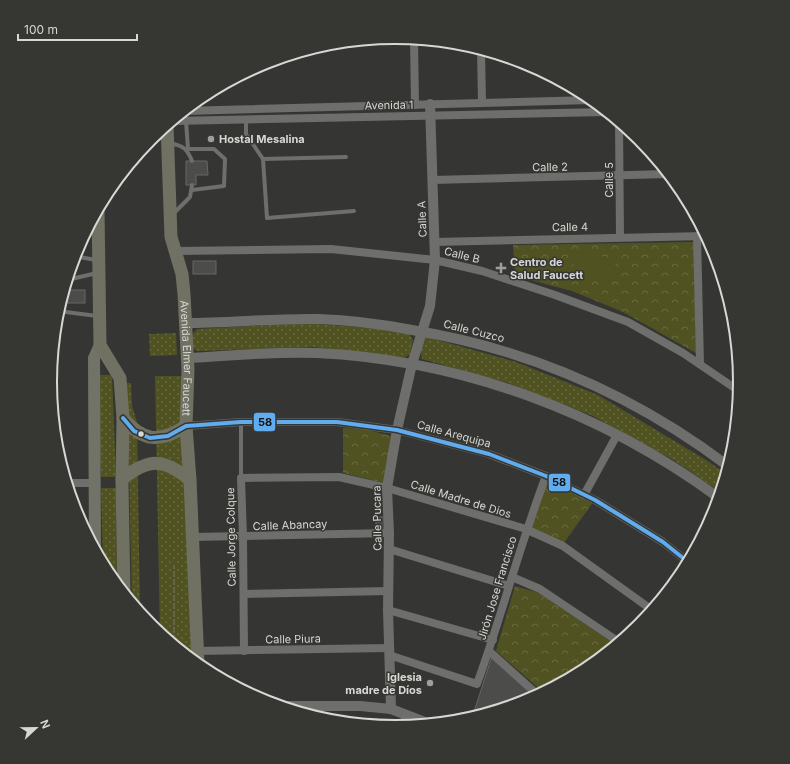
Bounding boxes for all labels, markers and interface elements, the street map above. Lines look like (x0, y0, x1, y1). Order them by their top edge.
scale bar (18, 16, 137, 42)
text: 100 m (24, 22, 58, 37)
street label: Avenida 1 (364, 98, 414, 112)
place label: Hostal Mesalina (219, 132, 305, 146)
marker: Hostal Mesalina (206, 134, 216, 144)
street label: Calle 2 (532, 160, 568, 174)
street label: Calle 5 (602, 162, 616, 198)
street label: Calle A (414, 200, 430, 238)
street label: Calle 4 (552, 220, 588, 234)
street label: Calle B (443, 244, 481, 266)
place label: Centro de Salud Faucett (510, 255, 583, 282)
marker: Centro de Salud Faucett (495, 262, 507, 274)
street label: Avenida Elmer Faucett (177, 300, 195, 417)
street label: Calle Cuzco (442, 317, 506, 345)
line badge: 58 (253, 412, 276, 432)
text: 58 (258, 415, 272, 429)
street label: Calle Arequipa (416, 417, 492, 451)
unlabelled marker (136, 429, 146, 439)
line badge: 58 (548, 473, 571, 492)
text: 58 (552, 475, 566, 489)
street label: Calle Madre de Dios (409, 477, 513, 521)
street label: Calle Pucara (369, 485, 385, 551)
street label: Calle Jorge Colque (223, 487, 239, 587)
street label: Calle Abancay (252, 517, 328, 533)
street label: Jirón Jose Francisco (475, 534, 520, 642)
street label: Calle Piura (265, 632, 321, 646)
place label: Iglesia madre de Díos (345, 670, 422, 697)
marker: Iglesia madre de Díos (425, 678, 435, 688)
north arrow (16, 708, 56, 748)
text: N (37, 718, 53, 731)

